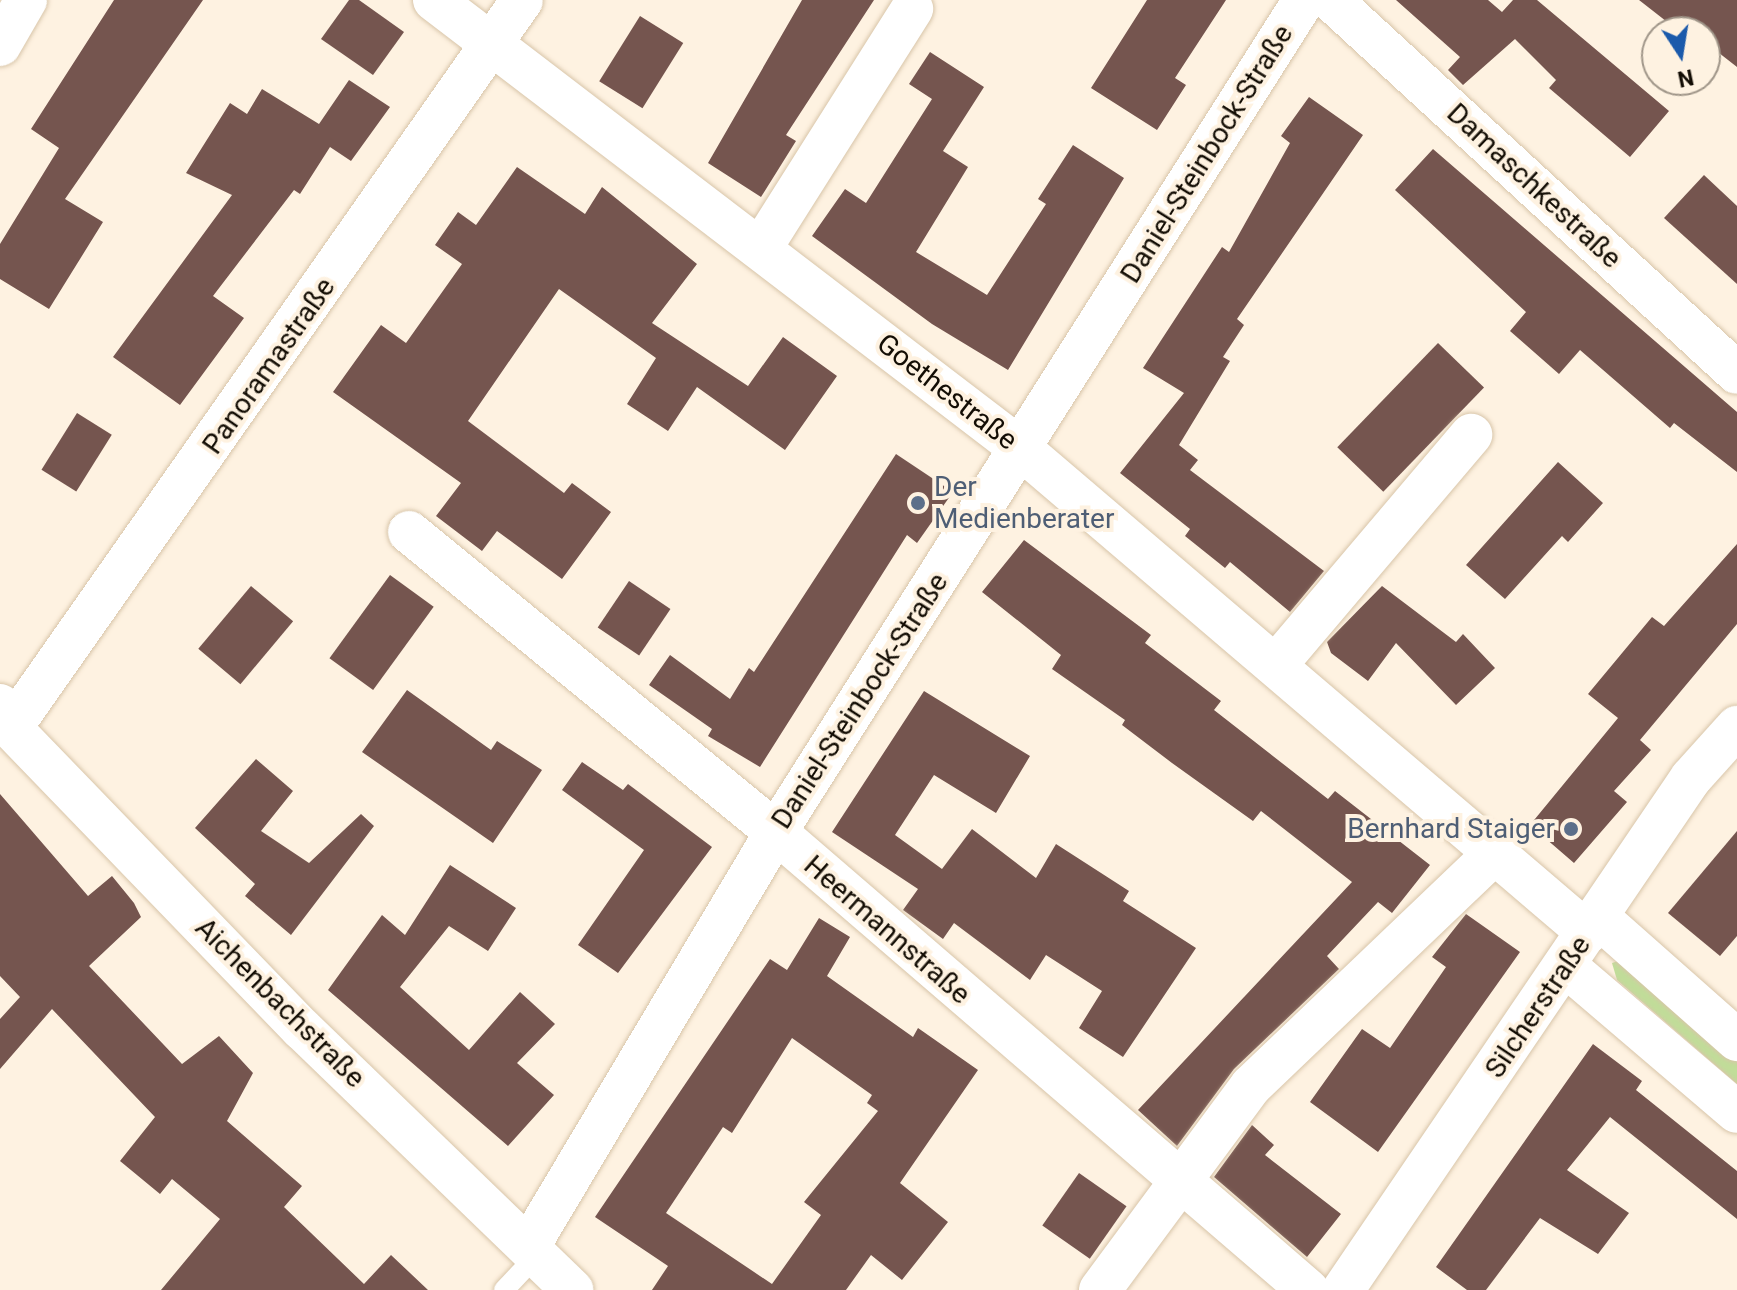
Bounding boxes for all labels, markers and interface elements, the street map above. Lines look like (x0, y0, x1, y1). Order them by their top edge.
north arrow (1641, 16, 1721, 96)
street label: Daniel-Steinbock-Straße (1114, 19, 1300, 289)
text: N (1675, 64, 1696, 92)
street label: Damaschkestraße (1440, 97, 1628, 275)
street label: Panoramastraße (196, 271, 342, 461)
street label: Goethestraße (870, 327, 1024, 457)
place label: Der Medienberater (934, 470, 1114, 536)
marker: Der Medienberater (909, 494, 927, 512)
street label: Daniel-Steinbock-Straße (765, 567, 955, 835)
place label: Bernhard Staiger (1347, 812, 1555, 846)
marker: Bernhard Staiger (1562, 820, 1580, 838)
street label: Heermannstraße (797, 849, 977, 1011)
street label: Aichenbachstraße (188, 911, 372, 1095)
street label: Silcherstraße (1478, 930, 1598, 1084)

